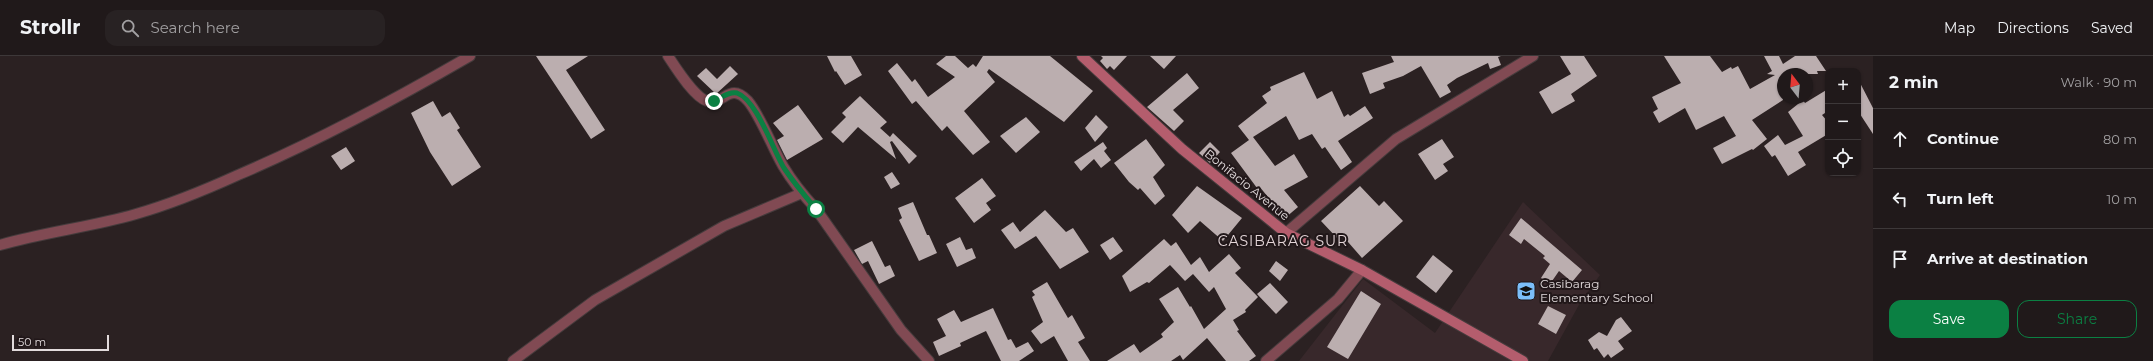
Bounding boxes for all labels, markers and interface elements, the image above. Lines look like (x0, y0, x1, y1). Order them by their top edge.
search box (105, 10, 385, 46)
text: Strollr (20, 16, 81, 39)
icon: search (119, 17, 141, 39)
text: Search here (151, 18, 240, 37)
text: Map (1944, 19, 1975, 37)
text: Directions (1997, 19, 2069, 37)
text: Saved (2091, 19, 2133, 37)
north arrow (1777, 68, 1813, 104)
map controls (1825, 68, 1861, 176)
button: + (1825, 68, 1861, 104)
text: 2 min (1889, 72, 1939, 92)
text: Walk · 90 m (2061, 74, 2137, 90)
route end (705, 92, 723, 110)
button: − (1825, 104, 1861, 140)
icon: ahead (1889, 128, 1911, 150)
text: Continue (1927, 129, 1999, 148)
text: 80 m (2103, 131, 2137, 147)
button: locate (1825, 140, 1861, 176)
street label: Bonifacio Avenue (1202, 146, 1293, 223)
icon: left (1889, 188, 1911, 210)
text: Turn left (1927, 189, 1994, 208)
text: 10 m (2107, 191, 2137, 207)
route start (807, 200, 825, 218)
district label: CASIBARAG SUR (1218, 232, 1348, 250)
icon: arrive (1889, 248, 1911, 270)
text: Arrive at destination (1927, 249, 2088, 268)
place label: Casibarag Elementary School (1540, 276, 1653, 305)
school or university icon: Casibarag Elementary School (1515, 280, 1537, 302)
button: Save (1889, 300, 2009, 338)
button: Share (2017, 300, 2137, 338)
scale bar (12, 333, 109, 352)
text: 50 m (18, 335, 46, 349)

